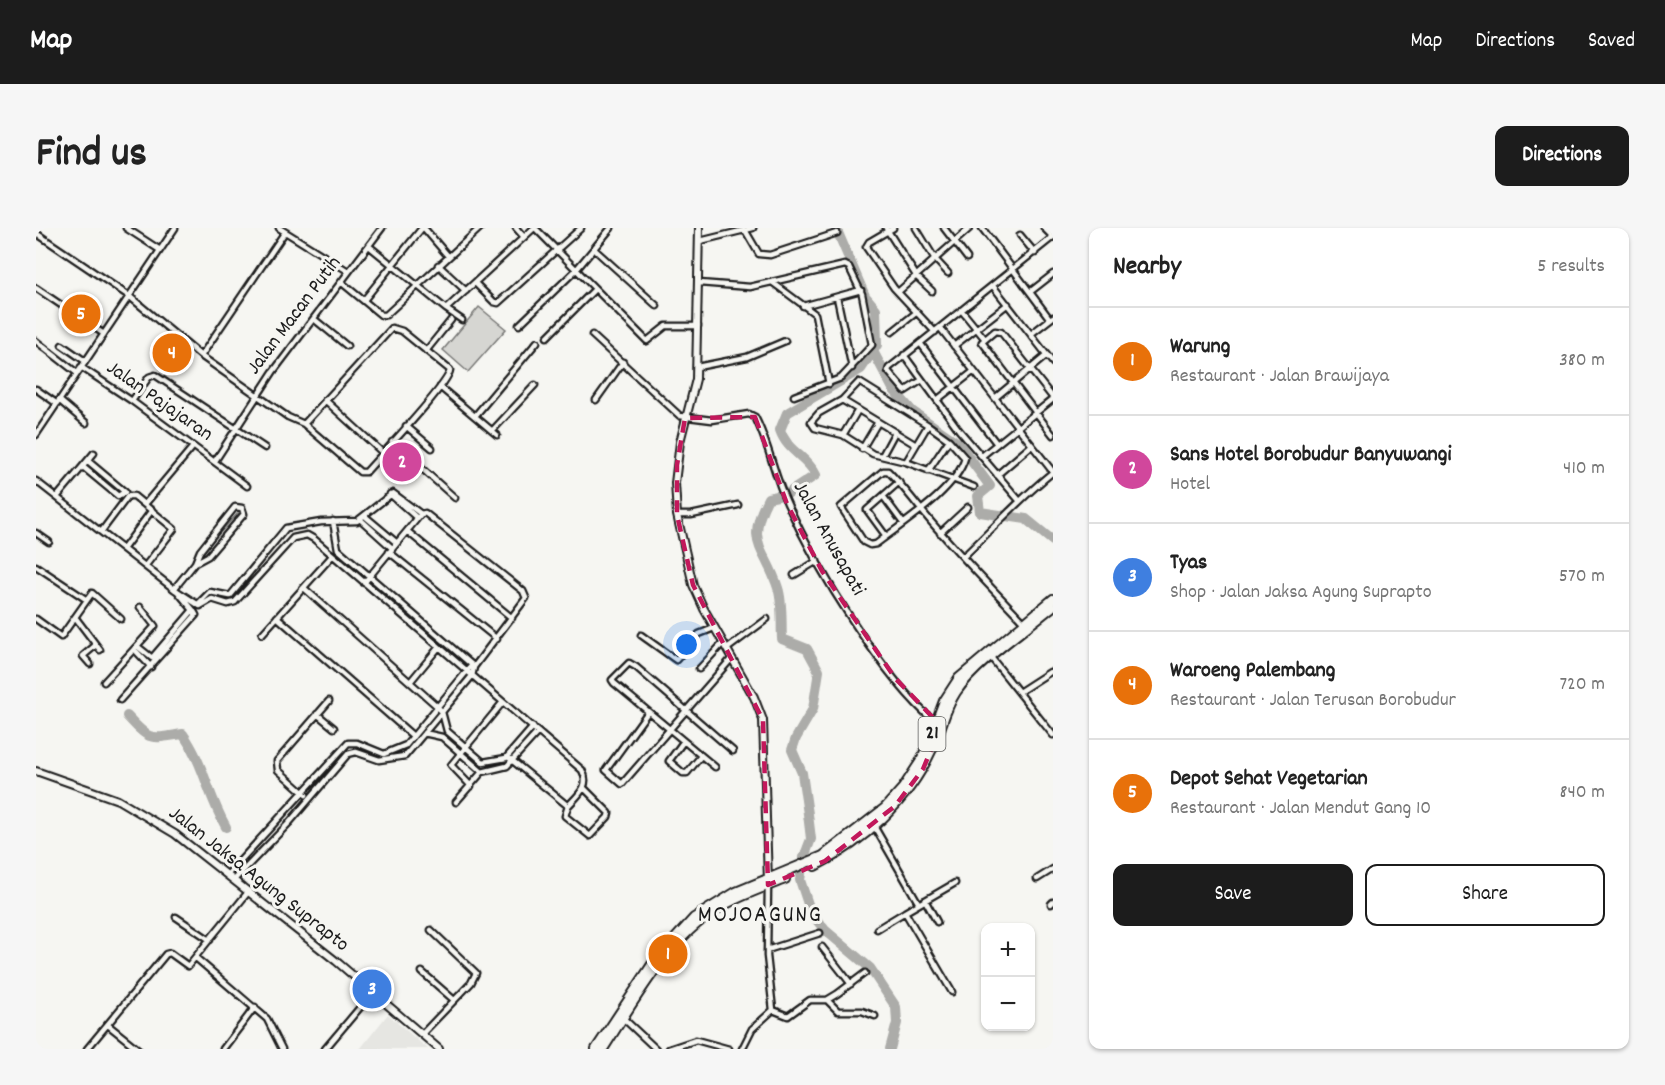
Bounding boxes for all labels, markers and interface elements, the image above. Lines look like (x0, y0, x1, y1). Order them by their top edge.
text: Map (30, 22, 72, 62)
text: Map (1411, 27, 1442, 57)
text: Directions (1475, 27, 1555, 57)
text: Saved (1588, 27, 1635, 57)
text: Find us (36, 126, 147, 186)
button: Directions (1495, 126, 1629, 186)
text: Nearby (1113, 249, 1181, 286)
street label: Jalan Macan Putih (240, 250, 350, 382)
text: 5 results (1537, 253, 1605, 281)
pin: 5 (62, 292, 100, 337)
pin: 4 (152, 330, 192, 376)
text: Warung (1170, 332, 1230, 363)
text: 1 (1130, 347, 1135, 375)
text: 380 m (1559, 347, 1605, 375)
street label: Jalan Pajajaran (99, 354, 219, 450)
text: Restaurant · Jalan Brawijaya (1170, 363, 1389, 391)
pin: 2 (382, 440, 422, 484)
text: Sans Hotel Borobudur Banyuwangi (1170, 440, 1451, 471)
text: 2 (1128, 455, 1137, 483)
text: 410 m (1563, 455, 1605, 483)
text: Hotel (1170, 471, 1210, 499)
street label: Jalan Anusapati (784, 476, 872, 602)
text: Tyas (1170, 548, 1207, 579)
text: 3 (1128, 563, 1137, 591)
text: 570 m (1559, 563, 1605, 591)
text: Shop · Jalan Jaksa Agung Suprapto (1170, 579, 1432, 607)
your location (672, 630, 701, 659)
text: Waroeng Palembang (1170, 656, 1335, 687)
text: 4 (1128, 671, 1137, 699)
text: 720 m (1559, 671, 1605, 699)
text: Restaurant · Jalan Terusan Borobudur (1170, 687, 1456, 715)
road number: 21 (918, 717, 946, 751)
text: Depot Sehat Vegetarian (1170, 764, 1368, 795)
text: 5 (1128, 779, 1137, 807)
text: 840 m (1559, 779, 1605, 807)
text: Restaurant · Jalan Mendut Gang 10 (1170, 795, 1431, 823)
street label: Jalan Jaksa Agung Suprapto (161, 800, 355, 960)
button: Save (1113, 864, 1353, 926)
button: Share (1365, 864, 1605, 926)
district label: MOJOAGUNG (698, 899, 822, 933)
map controls (981, 923, 1035, 1031)
button: + (981, 923, 1035, 977)
pin: 1 (648, 932, 688, 976)
pin: 3 (352, 966, 392, 1011)
button: − (981, 977, 1035, 1031)

